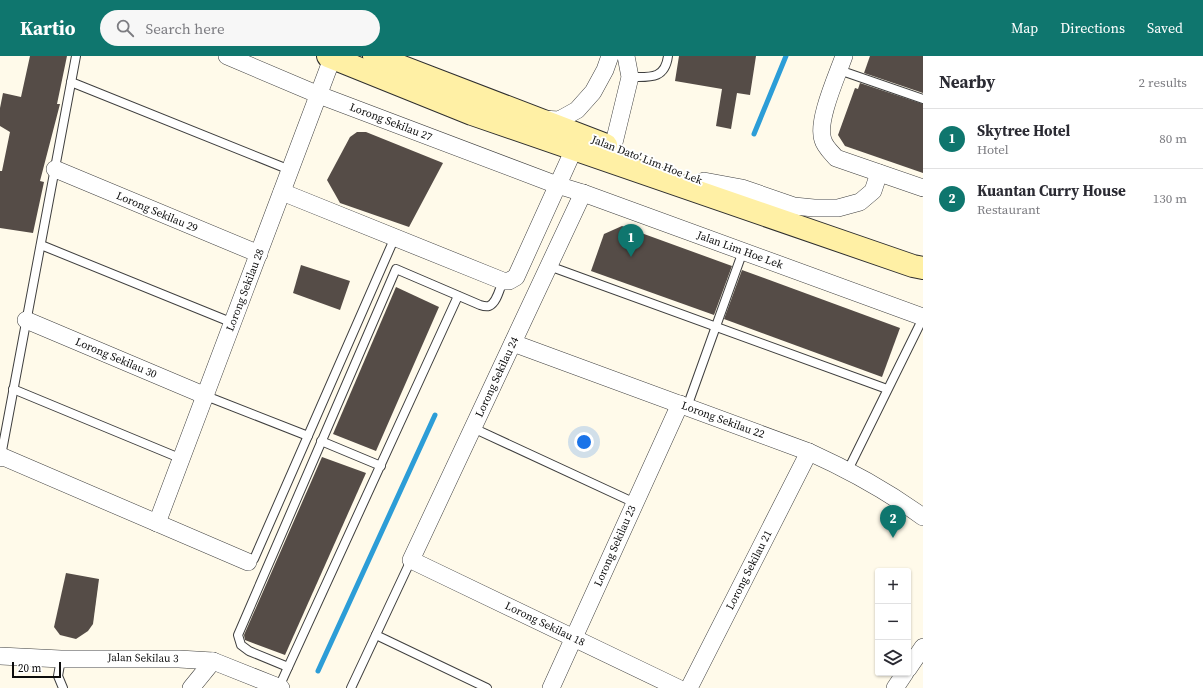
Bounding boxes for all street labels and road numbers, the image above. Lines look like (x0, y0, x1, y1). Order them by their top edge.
street label: Lorong Sekilau 27 (348, 99, 435, 145)
street label: Jalan Dato' Lim Hoe Lek (589, 132, 705, 188)
street label: Lorong Sekilau 29 (114, 188, 200, 236)
street label: Jalan Lim Hoe Lek (694, 227, 786, 273)
street label: Lorong Sekilau 28 (222, 247, 268, 333)
street label: Lorong Sekilau 30 (73, 334, 160, 382)
street label: Lorong Sekilau 24 (472, 334, 522, 420)
street label: Lorong Sekilau 22 (679, 398, 767, 442)
street label: Lorong Sekilau 23 (590, 503, 640, 589)
street label: Lorong Sekilau 21 (723, 528, 775, 612)
street label: Lorong Sekilau 18 (502, 598, 588, 650)
street label: Jalan Sekilau 3 (106, 650, 179, 666)

